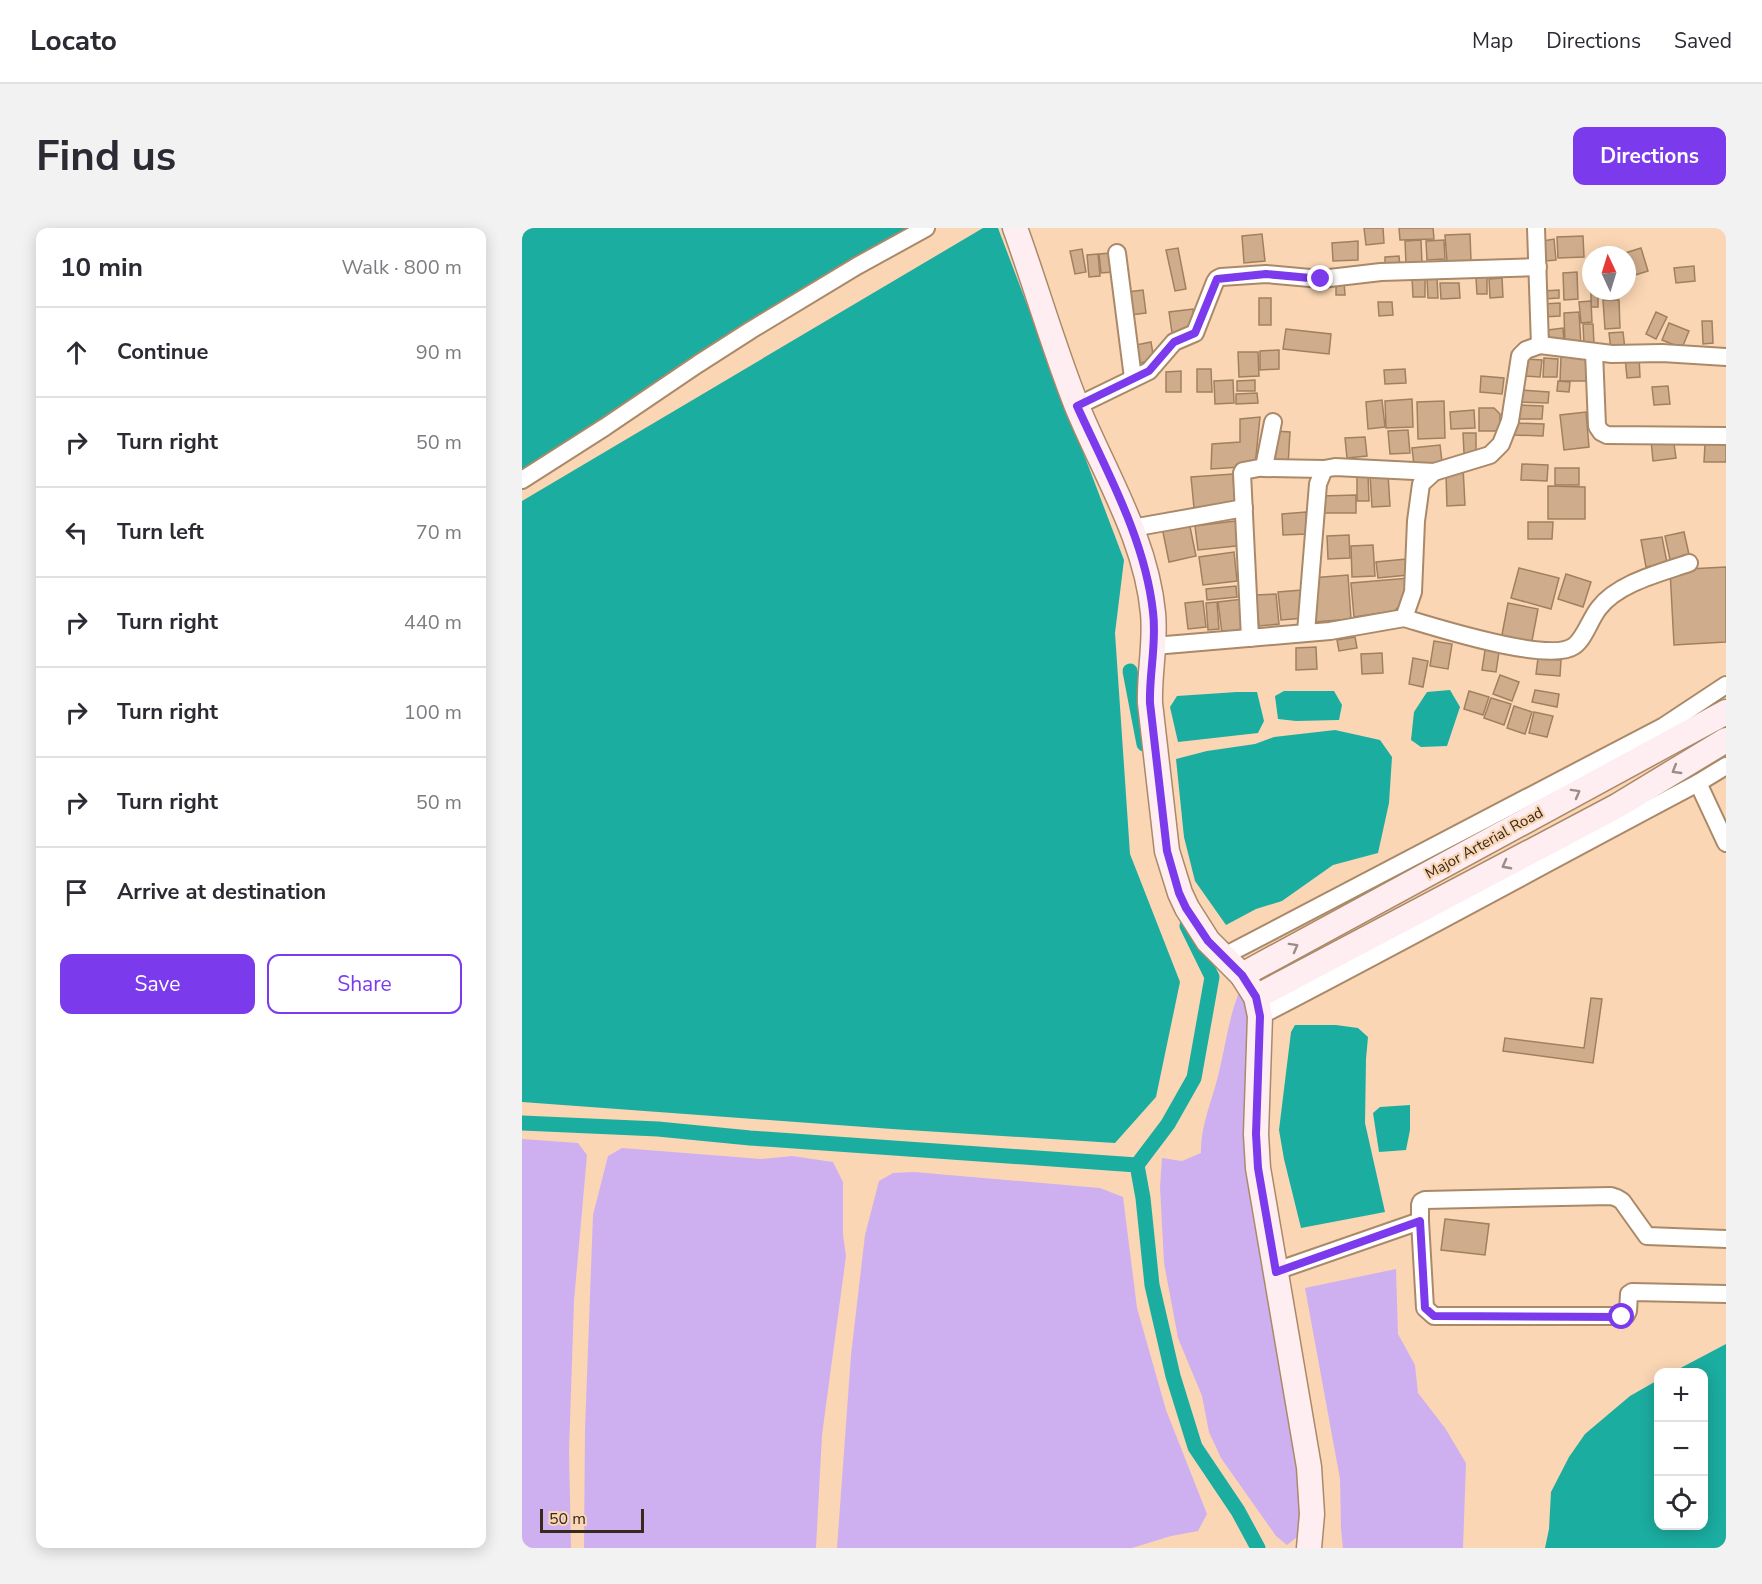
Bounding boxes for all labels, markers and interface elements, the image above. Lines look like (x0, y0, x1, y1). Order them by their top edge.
text: Locato (30, 22, 117, 60)
text: Map (1472, 27, 1513, 55)
text: Directions (1546, 27, 1641, 55)
text: Saved (1674, 27, 1732, 55)
button: Directions (1573, 127, 1726, 185)
text: Find us (36, 128, 176, 185)
north arrow (1582, 246, 1636, 300)
text: 10 min (60, 250, 143, 285)
text: Walk · 800 m (342, 254, 462, 281)
route end (1307, 265, 1333, 291)
icon: ahead (60, 336, 93, 369)
text: Continue (117, 337, 208, 367)
text: 90 m (416, 339, 462, 366)
icon: right (60, 426, 93, 459)
text: Turn right (117, 427, 218, 457)
text: 50 m (416, 429, 462, 456)
icon: left (60, 516, 93, 549)
text: Turn left (117, 517, 204, 547)
text: 70 m (416, 519, 462, 546)
icon: right (60, 606, 93, 639)
text: Turn right (117, 607, 218, 637)
text: 440 m (404, 609, 462, 636)
icon: right (60, 696, 93, 729)
text: Turn right (117, 697, 218, 727)
text: 100 m (404, 699, 462, 726)
one-way arrow (1672, 763, 1682, 775)
icon: right (60, 786, 93, 819)
text: Turn right (117, 787, 218, 817)
text: 50 m (416, 789, 462, 816)
one-way arrow (1570, 789, 1580, 800)
street label: Major Arterial Road (1422, 802, 1546, 884)
one-way arrow (1501, 858, 1512, 869)
icon: arrive (60, 876, 93, 909)
text: Arrive at destination (117, 877, 326, 907)
one-way arrow (1288, 943, 1298, 954)
button: Save (60, 954, 255, 1014)
button: Share (267, 954, 462, 1014)
route start (1608, 1303, 1634, 1329)
map controls (1654, 1368, 1708, 1530)
button: + (1654, 1368, 1708, 1422)
button: − (1654, 1422, 1708, 1476)
button: locate (1654, 1476, 1708, 1530)
scale bar (540, 1506, 644, 1534)
text: 50 m (549, 1508, 586, 1530)

